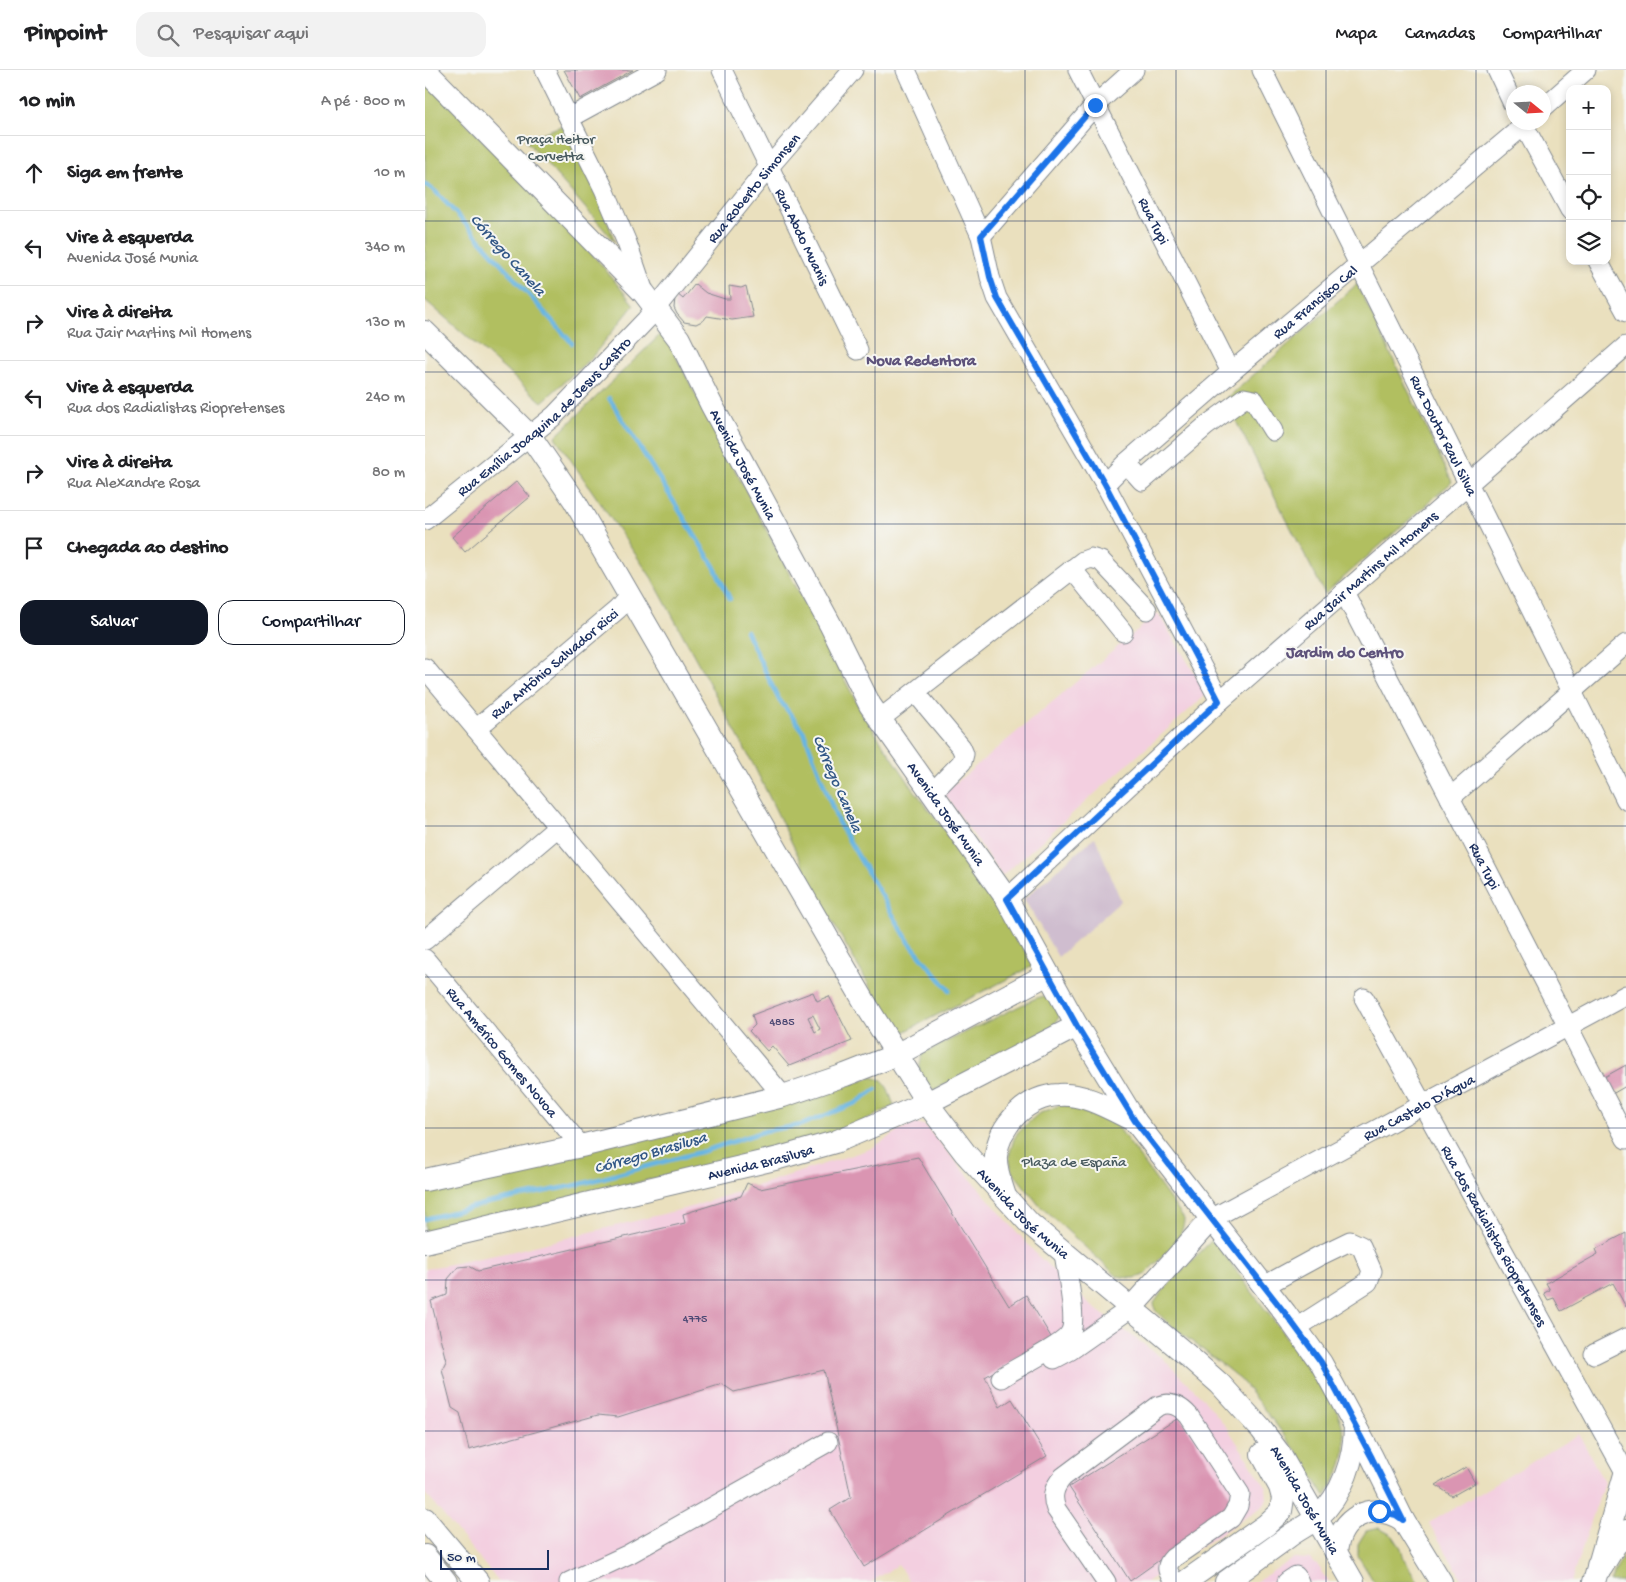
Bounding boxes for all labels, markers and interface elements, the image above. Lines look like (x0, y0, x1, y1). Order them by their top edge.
search box (136, 12, 486, 57)
text: Pinpoint (25, 20, 106, 49)
icon: search (154, 21, 182, 49)
text: Pesquisar aqui (194, 23, 309, 46)
text: Mapa (1336, 24, 1377, 45)
text: Camadas (1405, 24, 1475, 45)
text: Compartilhar (1503, 24, 1601, 45)
north arrow (1506, 85, 1551, 130)
map controls (1566, 85, 1611, 265)
button: + (1566, 85, 1611, 130)
text: 10 min (20, 90, 75, 115)
text: A pé · 800 m (321, 93, 405, 112)
route end (1084, 94, 1107, 117)
street label: Rua Roberto Simonsen (704, 130, 805, 248)
button: − (1566, 130, 1611, 175)
park label: Praça Heitor Corvetta (516, 131, 597, 166)
icon: ahead (20, 159, 48, 187)
text: Siga em frente (67, 162, 183, 185)
text: 10 m (374, 164, 405, 183)
button: locate (1566, 175, 1611, 220)
street label: Rua Abdo Muanis (770, 186, 832, 289)
street label: Rua Tupi (1133, 195, 1172, 248)
water label: Córrego Canela (465, 211, 549, 302)
button: layers (1566, 220, 1611, 265)
text: Vire à esquerda (67, 227, 193, 250)
icon: left (20, 234, 48, 262)
text: 340 m (365, 239, 405, 258)
text: Avenida José Munia (67, 250, 198, 269)
street label: Rua Francisco Cal (1270, 262, 1362, 344)
text: Vire à direita (67, 302, 172, 325)
icon: right (20, 309, 48, 337)
text: 130 m (366, 314, 405, 333)
text: Rua Jair Martins Mil Homens (67, 325, 251, 344)
street label: Rua Emília Joaquina de Jesus Castro (454, 334, 636, 501)
district label: Nova Redentora (866, 353, 977, 372)
street label: Rua Doutor Raul Silva (1405, 373, 1480, 500)
text: Vire à esquerda (67, 377, 193, 400)
icon: left (20, 384, 48, 412)
text: 240 m (365, 389, 405, 408)
text: Rua dos Radialistas Riopretenses (67, 400, 284, 419)
street label: Avenida José Munia (704, 407, 779, 524)
text: Vire à direita (67, 452, 172, 475)
icon: right (20, 459, 48, 487)
text: 80 m (372, 464, 405, 483)
text: Rua Alexandre Rosa (67, 475, 200, 494)
street label: Rua Jair Martins Mil Homens (1300, 507, 1443, 635)
icon: arrive (20, 534, 48, 562)
text: Chegada ao destino (67, 537, 228, 560)
button: Salvar (20, 600, 208, 645)
button: Compartilhar (218, 600, 405, 645)
street label: Rua Antônio Salvador Ricci (487, 605, 623, 724)
district label: Jardim do Centro (1285, 645, 1404, 664)
water label: Córrego Canela (807, 733, 865, 837)
street label: Avenida José Munia (902, 759, 988, 871)
street label: Rua Tupi (1464, 840, 1503, 893)
street label: Rua Américo Gomes Novoa (441, 984, 561, 1123)
house number: 4885 (769, 1016, 795, 1030)
street label: Rua Castelo D'Água (1361, 1071, 1479, 1146)
water label: Córrego Brasilusa (593, 1129, 710, 1179)
street label: Avenida Brasilusa (706, 1141, 817, 1186)
street label: Rua dos Radialistas Riopretenses (1436, 1143, 1550, 1330)
park label: Plaza de España (1021, 1154, 1127, 1172)
street label: Avenida José Munia (972, 1165, 1073, 1264)
house number: 4775 (683, 1313, 707, 1327)
street label: Avenida José Munia (1265, 1442, 1343, 1559)
route start (1368, 1500, 1391, 1523)
scale bar (440, 1547, 549, 1570)
text: 50 m (447, 1550, 476, 1567)

